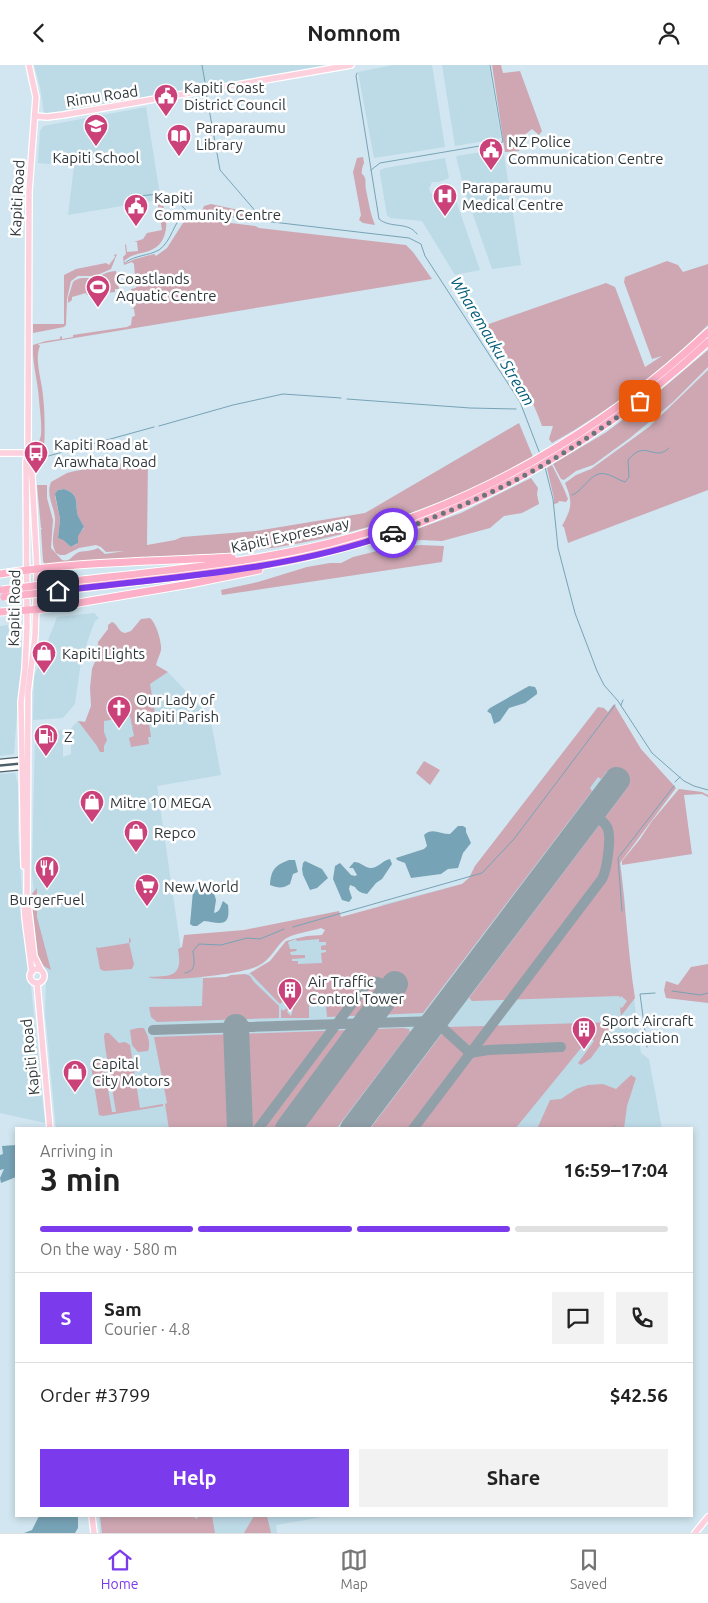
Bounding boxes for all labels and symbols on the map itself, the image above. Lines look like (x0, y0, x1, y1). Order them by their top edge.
place label: Kapiti Coast District Council (184, 79, 286, 113)
street label: Rimu Road (65, 82, 139, 110)
public building icon: Kapiti Coast District Council (153, 83, 179, 117)
school or university icon: Kapiti School (83, 113, 109, 147)
place label: Paraparaumu Library (196, 119, 286, 153)
library icon: Paraparaumu Library (166, 123, 192, 157)
place label: NZ Police Communication Centre (508, 133, 663, 167)
public building icon: NZ Police Communication Centre (478, 137, 504, 171)
place label: Kapiti School (52, 149, 140, 166)
street label: Kapiti Road (7, 159, 27, 237)
place label: Paraparaumu Medical Centre (462, 179, 564, 213)
hospital icon: Paraparaumu Medical Centre (432, 183, 458, 217)
place label: Kapiti Community Centre (154, 189, 281, 223)
public building icon: Kapiti Community Centre (123, 193, 149, 227)
place label: Coastlands Aquatic Centre (116, 270, 217, 304)
water label: Wharemauku Stream (447, 273, 539, 409)
sports icon: Coastlands Aquatic Centre (85, 274, 111, 308)
pin (619, 380, 661, 422)
place label: Kapiti Road at Arawhata Road (54, 436, 157, 470)
bus stop icon: Kapiti Road at Arawhata Road (23, 440, 49, 474)
courier (368, 508, 418, 558)
street label: Kāpiti Expressway (229, 514, 351, 556)
street label: Kapiti Road (5, 569, 23, 647)
pin (37, 570, 79, 612)
shop icon: Kapiti Lights (31, 640, 57, 674)
place label: Kapiti Lights (62, 645, 145, 662)
place label: Our Lady of Kapiti Parish (136, 691, 219, 725)
church icon: Our Lady of Kapiti Parish (106, 695, 132, 729)
fuel station icon: Z (33, 723, 59, 757)
place label: Z (64, 728, 73, 745)
shop icon: Mitre 10 MEGA (79, 789, 105, 823)
place label: Mitre 10 MEGA (110, 794, 211, 811)
shop icon: Repco (123, 819, 149, 853)
place label: Repco (154, 824, 196, 841)
restaurant icon: BurgerFuel (34, 855, 60, 889)
supermarket icon: New World (134, 873, 160, 907)
place label: New World (164, 878, 239, 895)
place label: BurgerFuel (10, 891, 84, 908)
place label: Air Traffic Control Tower (308, 973, 405, 1007)
building icon: Air Traffic Control Tower (277, 977, 303, 1011)
place label: Sport Aircraft Association (602, 1012, 694, 1046)
building icon: Sport Aircraft Association (571, 1016, 597, 1050)
street label: Kapiti Road (18, 1018, 42, 1096)
place label: Capital City Motors (92, 1055, 170, 1089)
shop icon: Capital City Motors (62, 1059, 88, 1093)

